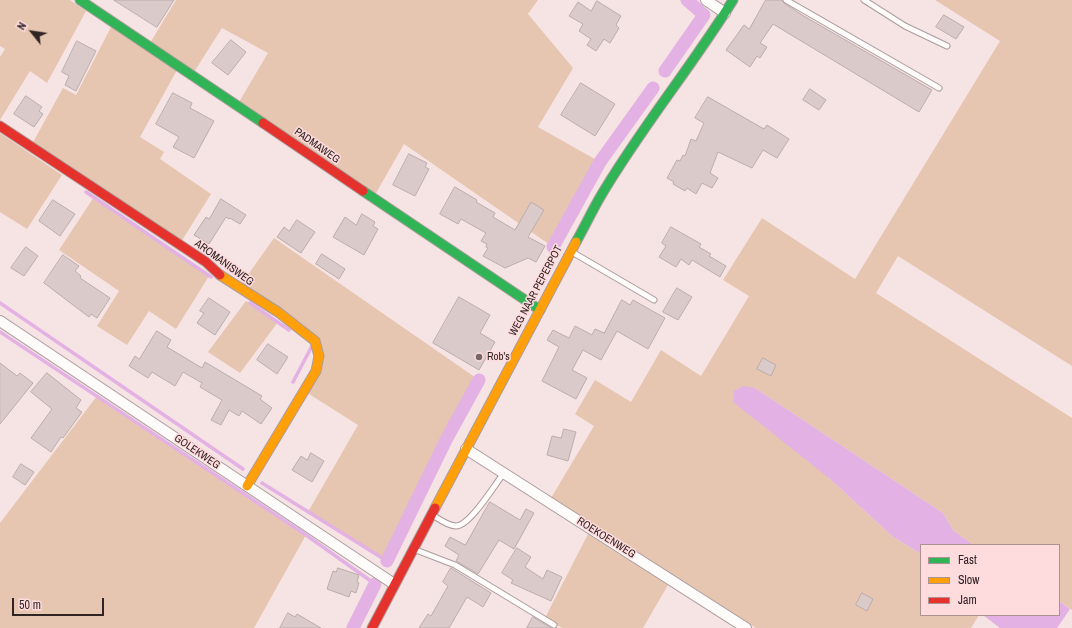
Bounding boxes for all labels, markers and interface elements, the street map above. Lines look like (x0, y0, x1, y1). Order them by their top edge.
north arrow (12, 12, 52, 52)
text: N (14, 20, 29, 32)
street label: PADMAWEG (292, 125, 342, 167)
street label: AROMANISWEG (192, 237, 256, 289)
street label: WEG NAAR PEPERPOT (507, 243, 565, 339)
place label: Rob's (487, 350, 510, 364)
marker: Rob's (474, 352, 484, 362)
street label: GOLEKWEG (171, 432, 223, 472)
street label: ROEKOENWEG (574, 515, 638, 561)
legend (920, 544, 1060, 616)
text: Fast (958, 552, 977, 568)
text: Slow (958, 572, 979, 588)
scale bar (14, 590, 106, 616)
text: Jam (958, 592, 977, 608)
text: 50 m (19, 597, 41, 613)

